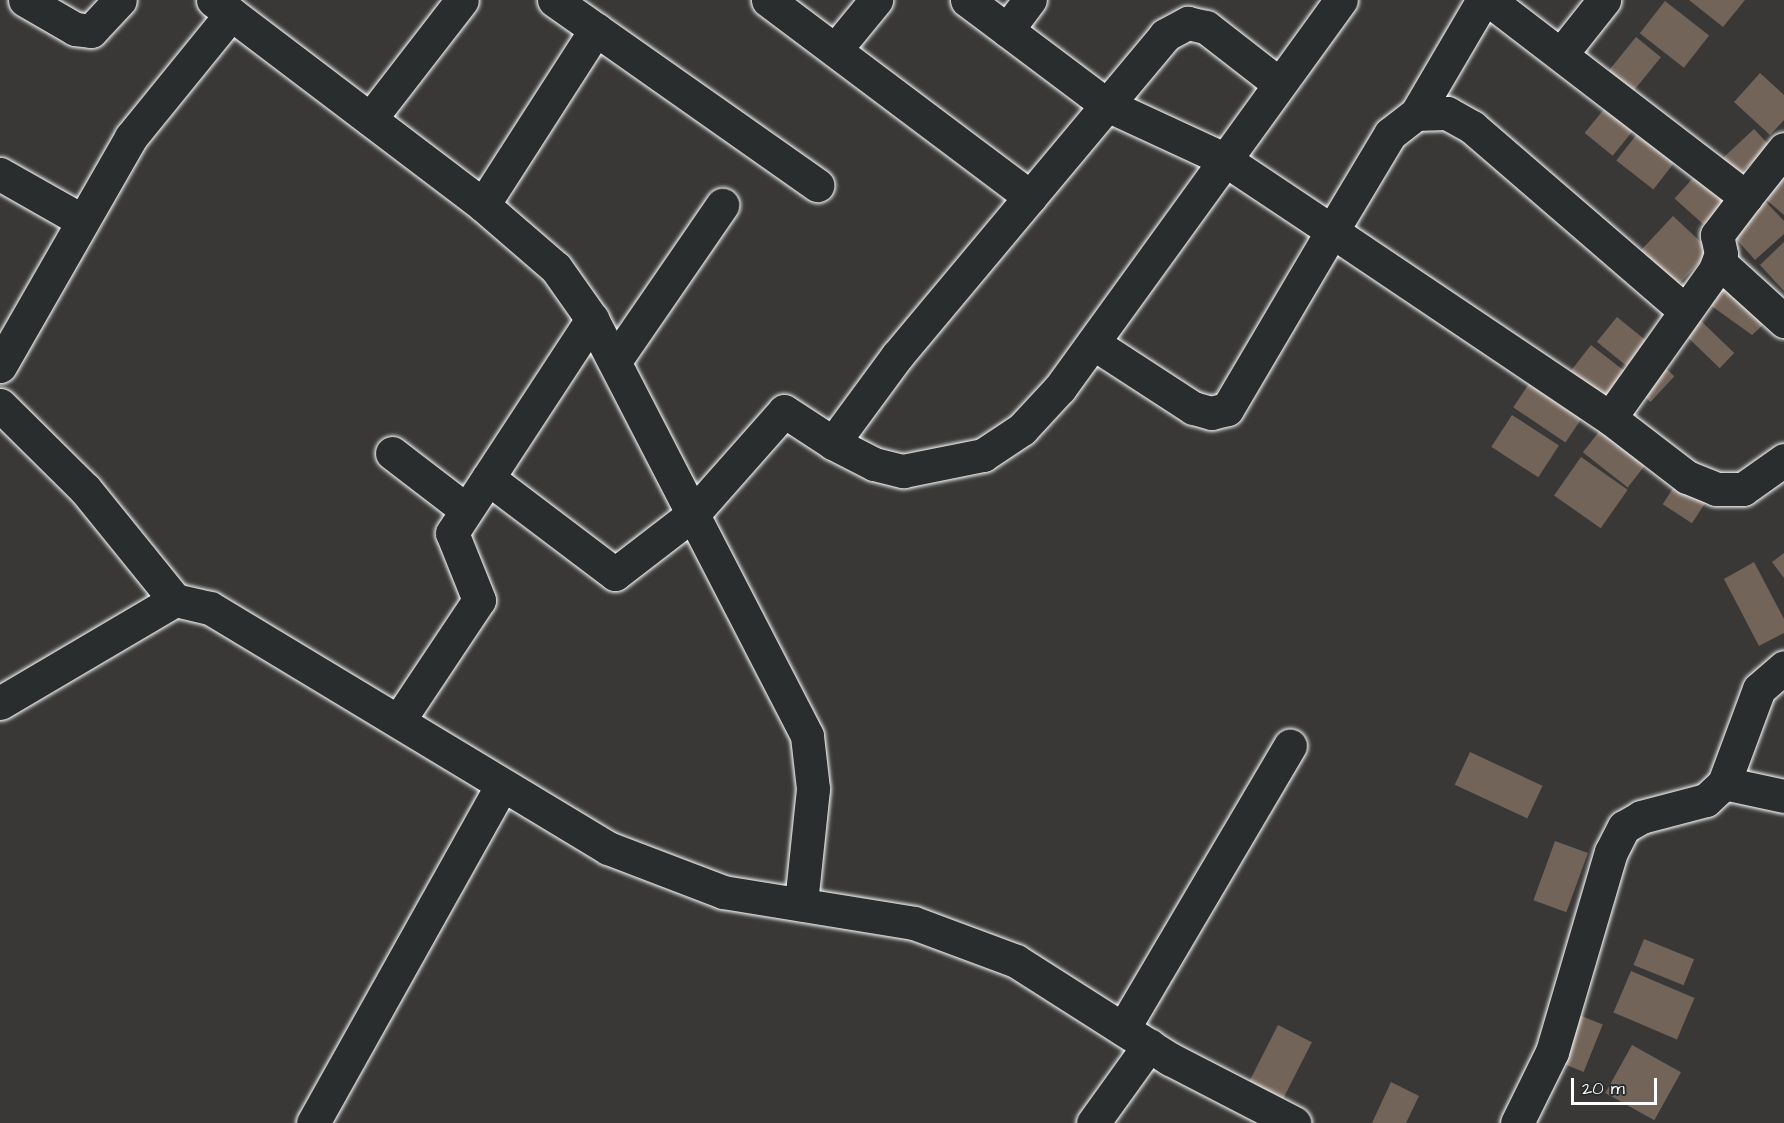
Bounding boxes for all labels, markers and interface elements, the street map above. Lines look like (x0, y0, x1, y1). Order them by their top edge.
scale bar (1574, 1066, 1660, 1104)
text: 20 m (1582, 1076, 1625, 1101)

